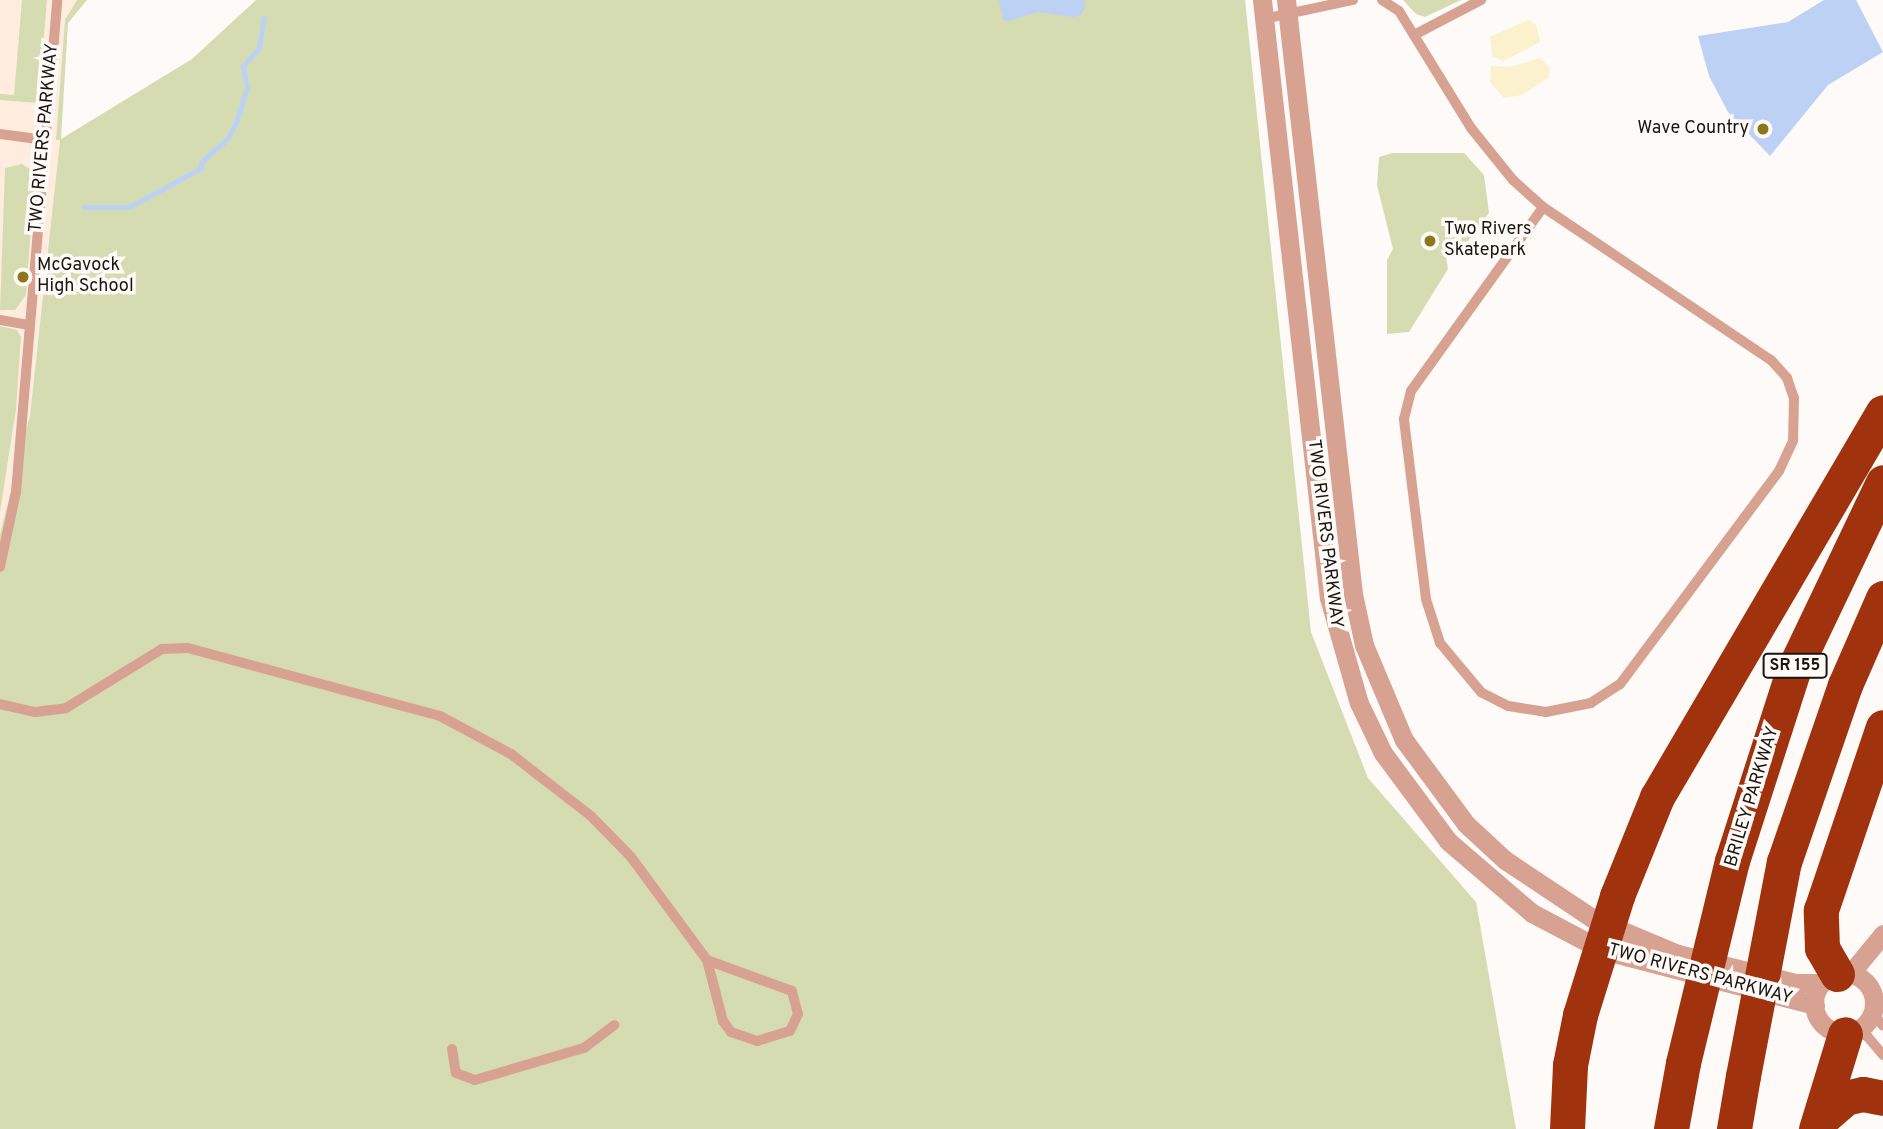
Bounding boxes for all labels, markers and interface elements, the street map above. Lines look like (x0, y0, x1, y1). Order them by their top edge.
street label: TWO RIVERS PARKWAY (26, 42, 64, 234)
place label: Wave Country (1637, 118, 1749, 140)
marker: Wave Country (1755, 121, 1771, 137)
place label: Two Rivers Skatepark (1444, 220, 1532, 262)
marker: Two Rivers Skatepark (1422, 233, 1438, 249)
place label: McGavock High School (37, 256, 134, 298)
marker: McGavock High School (15, 269, 31, 285)
street label: TWO RIVERS PARKWAY (1302, 438, 1346, 630)
road number: SR 155 (1762, 653, 1828, 678)
street label: BRILEY PARKWAY (1721, 724, 1785, 870)
street label: TWO RIVERS PARKWAY (1605, 940, 1795, 1010)

